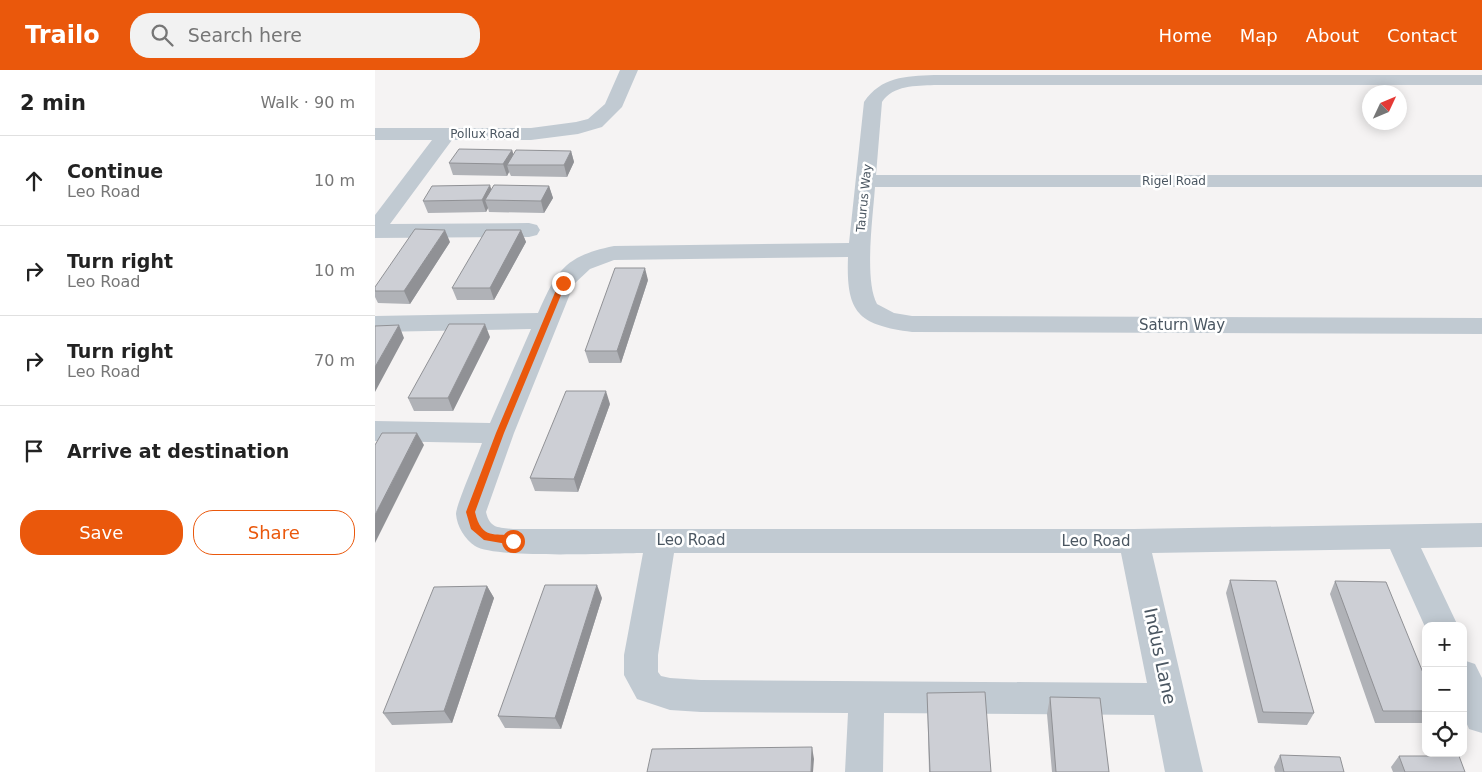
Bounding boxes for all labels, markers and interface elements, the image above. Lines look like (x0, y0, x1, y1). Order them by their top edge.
search box (130, 13, 480, 58)
text: Trailo (25, 21, 100, 49)
icon: search (148, 21, 176, 49)
text: Search here (188, 24, 302, 46)
text: Home (1159, 25, 1212, 46)
text: Map (1240, 25, 1278, 46)
text: About (1306, 25, 1359, 46)
text: Contact (1387, 25, 1457, 46)
north arrow (1362, 85, 1407, 130)
text: 2 min (20, 91, 86, 115)
text: Walk · 90 m (260, 93, 355, 112)
street label: Pollux Road (450, 127, 520, 141)
text: Continue (67, 160, 163, 182)
street label: Taurus Way (853, 163, 875, 234)
icon: ahead (20, 167, 48, 195)
text: 10 m (314, 171, 355, 190)
street label: Rigel Road (1142, 174, 1206, 188)
text: Leo Road (67, 182, 141, 201)
text: Turn right (67, 250, 173, 272)
icon: right (20, 257, 48, 285)
text: 10 m (314, 261, 355, 280)
text: Leo Road (67, 272, 141, 291)
route end (552, 272, 575, 295)
street label: Saturn Way (1139, 316, 1225, 334)
text: Turn right (67, 340, 173, 362)
icon: right (20, 347, 48, 375)
text: 70 m (314, 351, 355, 370)
text: Leo Road (67, 362, 141, 381)
icon: arrive (20, 437, 48, 465)
text: Arrive at destination (67, 440, 289, 462)
button: Save (20, 510, 183, 555)
button: Share (193, 510, 355, 555)
route start (502, 530, 525, 553)
street label: Leo Road (657, 531, 725, 549)
street label: Leo Road (1062, 532, 1130, 550)
street label: Indus Lane (1140, 606, 1181, 706)
map controls (1422, 622, 1467, 757)
button: + (1422, 622, 1467, 667)
button: − (1422, 667, 1467, 712)
button: locate (1422, 712, 1467, 757)

